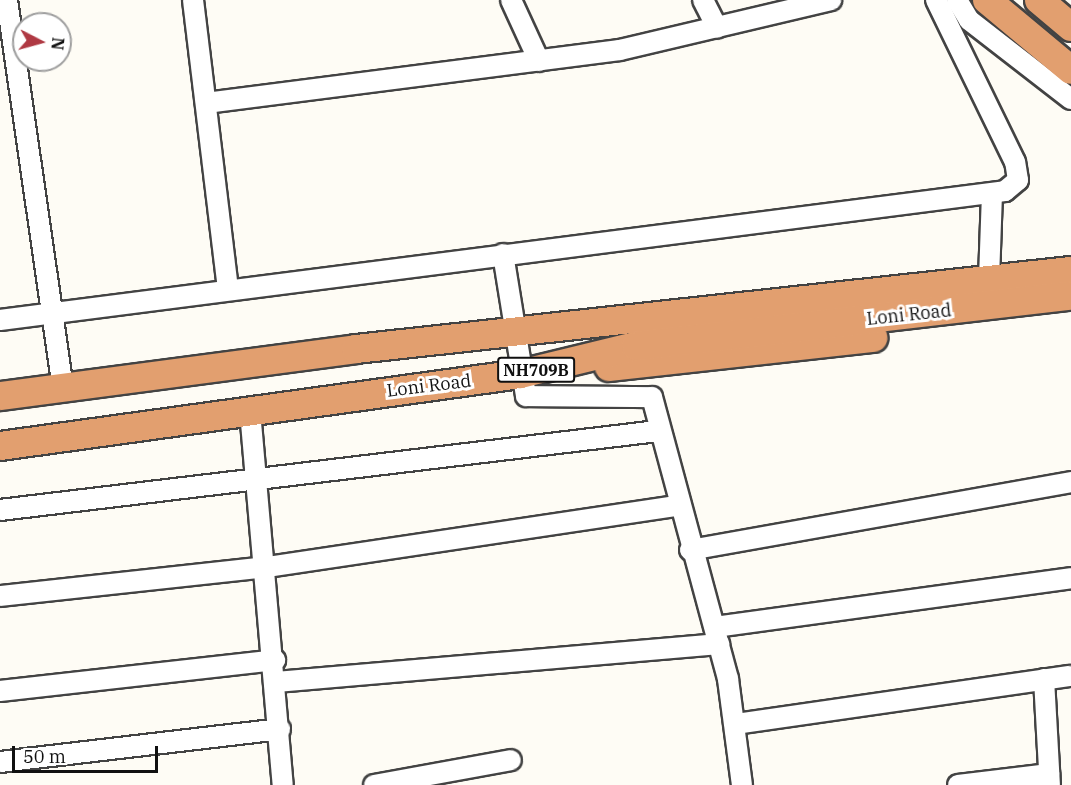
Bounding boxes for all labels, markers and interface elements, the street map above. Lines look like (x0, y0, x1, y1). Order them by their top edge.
north arrow (12, 12, 72, 72)
text: N (47, 36, 69, 51)
street label: Loni Road (866, 300, 952, 330)
road number: NH709B (497, 357, 575, 383)
street label: Loni Road (385, 370, 473, 402)
scale bar (15, 734, 160, 772)
text: 50 m (23, 745, 66, 768)

